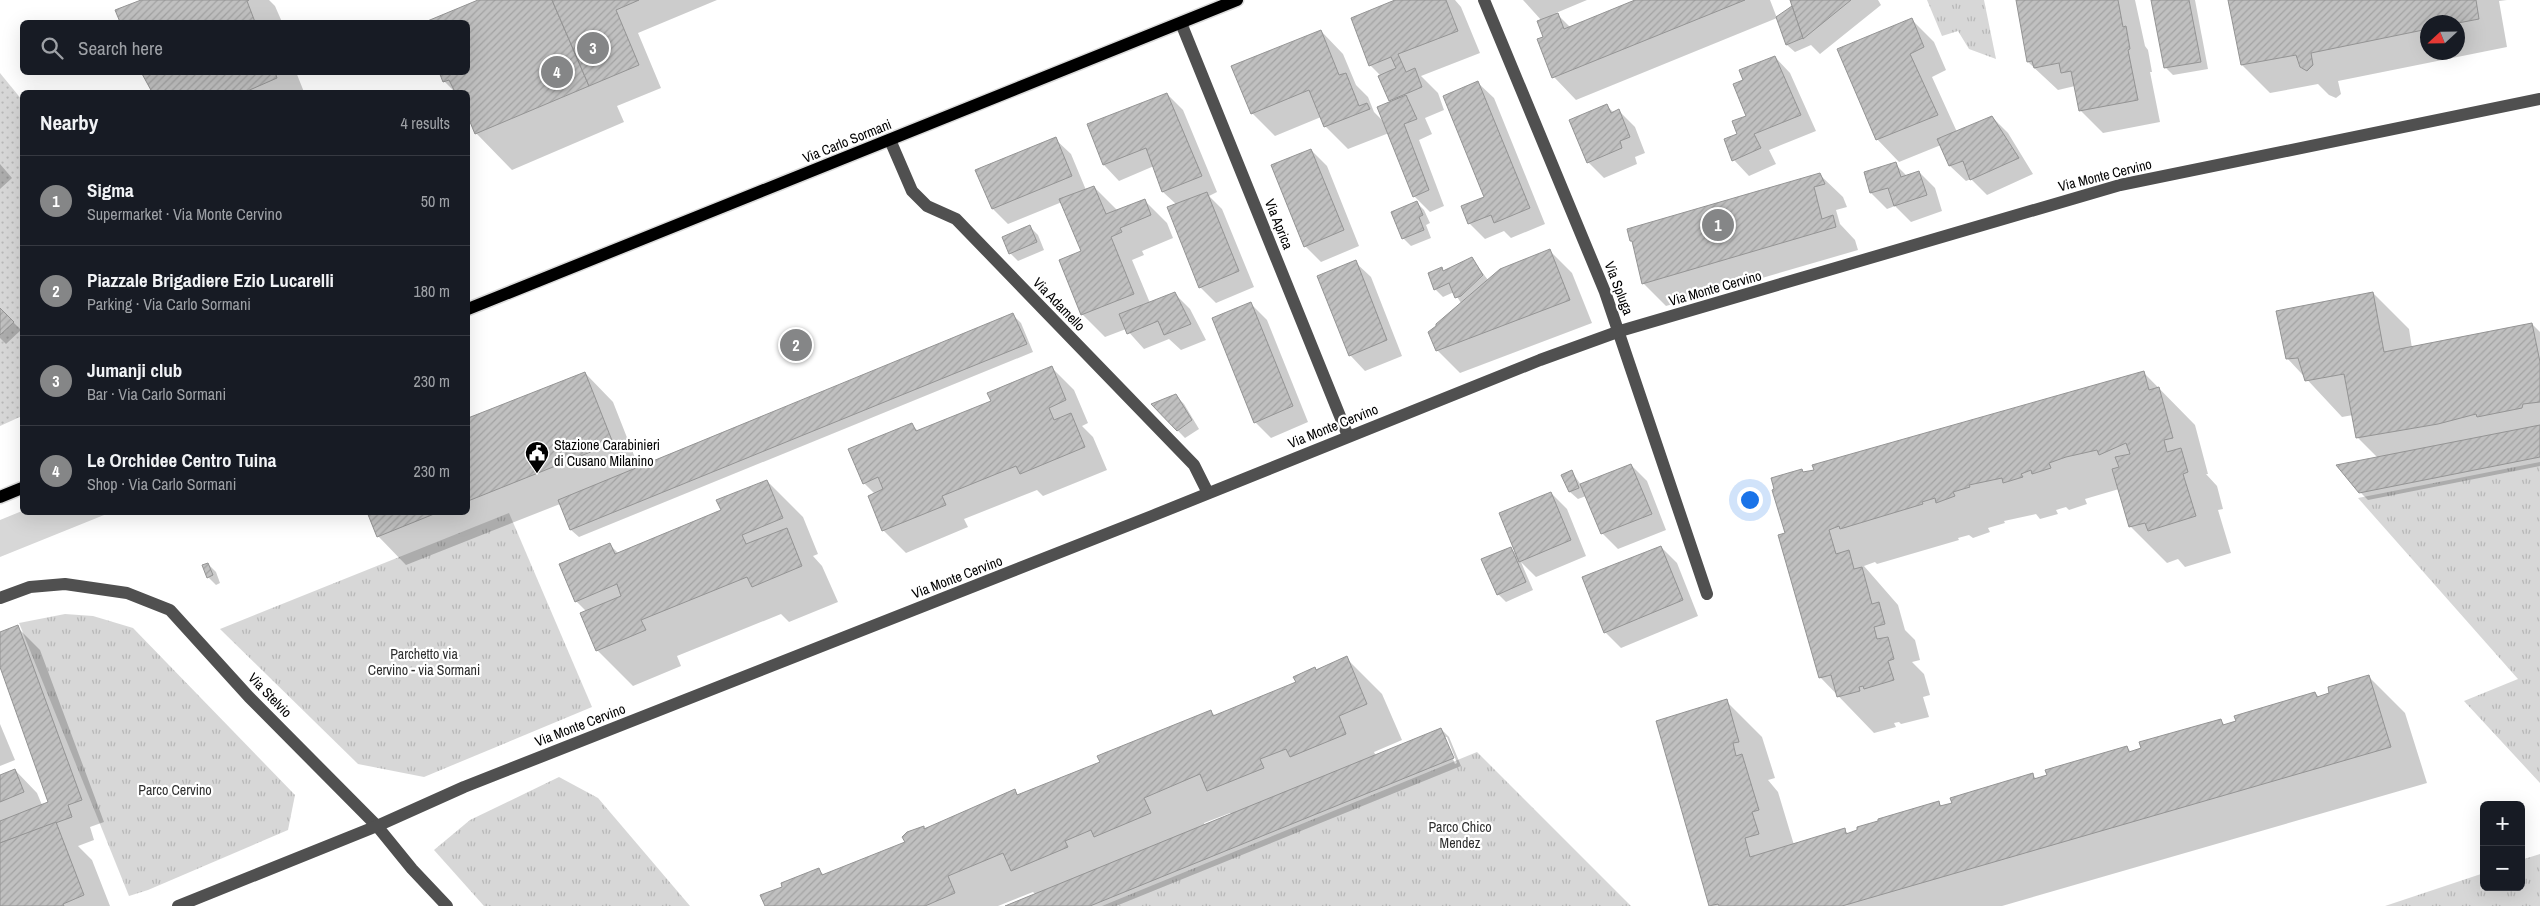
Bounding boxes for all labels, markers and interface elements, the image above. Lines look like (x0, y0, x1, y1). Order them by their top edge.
north arrow (2420, 15, 2465, 60)
search box (20, 20, 470, 75)
pin: 3 (577, 29, 609, 67)
icon: search (38, 34, 66, 62)
text: Search here (78, 35, 163, 61)
pin: 4 (541, 53, 573, 91)
text: Nearby (40, 108, 98, 137)
text: 4 results (400, 112, 450, 134)
street label: Via Carlo Sormani (800, 115, 894, 167)
street label: Via Monte Cervino (2056, 155, 2154, 195)
text: Sigma (87, 177, 134, 203)
text: 1 (52, 190, 60, 212)
text: 50 m (421, 190, 450, 212)
street label: Via Aprica (1261, 196, 1297, 252)
text: Supermarket · Via Monte Cervino (87, 203, 282, 225)
pin: 1 (1702, 206, 1734, 244)
street label: Via Spluga (1601, 259, 1638, 318)
street label: Via Monte Cervino (1667, 266, 1763, 310)
text: Piazzale Brigadiere Ezio Lucarelli (87, 267, 334, 293)
street label: Via Adamello (1029, 273, 1089, 335)
text: 2 (52, 280, 60, 302)
text: 180 m (414, 280, 450, 302)
text: Parking · Via Carlo Sormani (87, 293, 251, 315)
pin: 2 (780, 326, 812, 364)
text: Jumanji club (87, 357, 182, 383)
text: 3 (52, 370, 60, 392)
text: 230 m (414, 370, 450, 392)
text: Bar · Via Carlo Sormani (87, 383, 226, 405)
street label: Via Monte Cervino (1285, 400, 1381, 452)
place label: Stazione Carabinieri di Cusano Milanino (554, 436, 660, 470)
public building icon: Stazione Carabinieri di Cusano Milanino (524, 440, 550, 474)
text: Le Orchidee Centro Tuina (87, 447, 276, 473)
text: 4 (52, 460, 60, 482)
text: 230 m (414, 460, 450, 482)
text: Shop · Via Carlo Sormani (87, 473, 236, 495)
your location (1737, 487, 1763, 513)
street label: Via Monte Cervino (909, 551, 1005, 603)
park label: Parchetto via Cervino - via Sormani (368, 645, 480, 679)
street label: Via Stelvio (244, 669, 296, 721)
street label: Via Monte Cervino (532, 699, 628, 751)
park label: Parco Cervino (138, 781, 212, 799)
map controls (2480, 801, 2525, 891)
button: + (2480, 801, 2525, 846)
park label: Parco Chico Mendez (1428, 818, 1492, 852)
button: − (2480, 846, 2525, 891)

